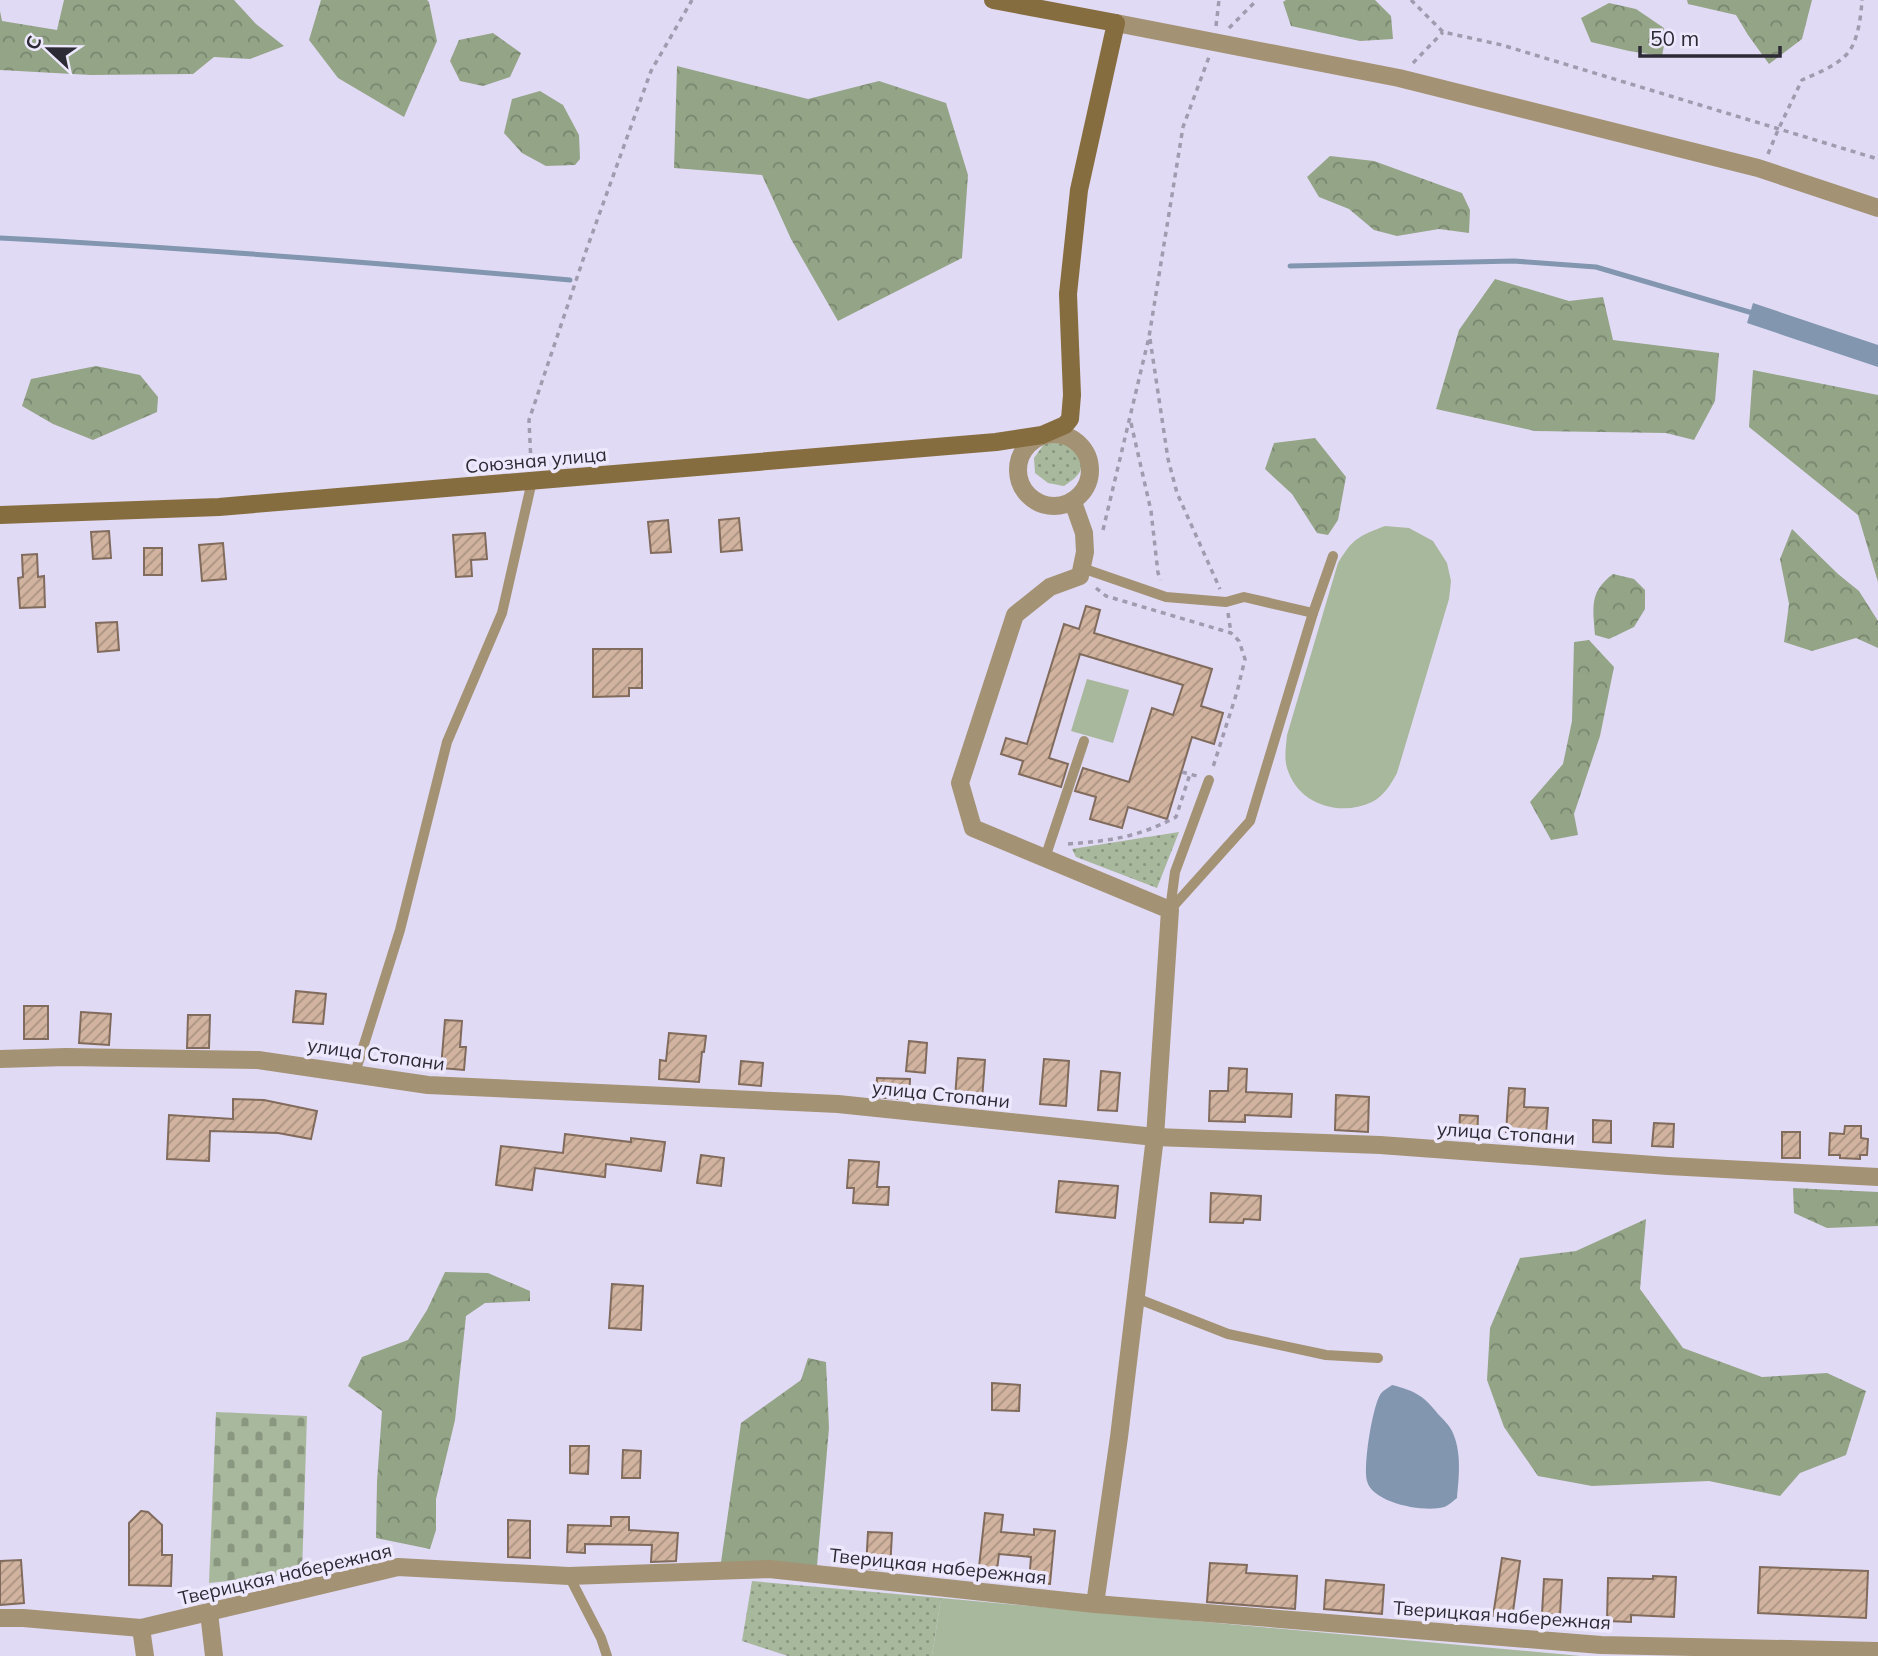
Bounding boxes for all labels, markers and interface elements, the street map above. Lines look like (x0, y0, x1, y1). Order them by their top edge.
north arrow (14, 14, 84, 84)
scale bar (1640, 14, 1780, 58)
text: 50 m (1650, 25, 1699, 51)
text: С (20, 32, 47, 53)
street label: Союзная улица (464, 442, 608, 478)
street label: улица Стопани (306, 1032, 446, 1076)
street label: улица Стопани (871, 1075, 1011, 1113)
street label: улица Стопани (1436, 1116, 1576, 1150)
street label: Тверицкая набережная (176, 1538, 394, 1610)
street label: Тверицкая набережная (828, 1543, 1048, 1589)
street label: Тверицкая набережная (1392, 1595, 1612, 1635)

